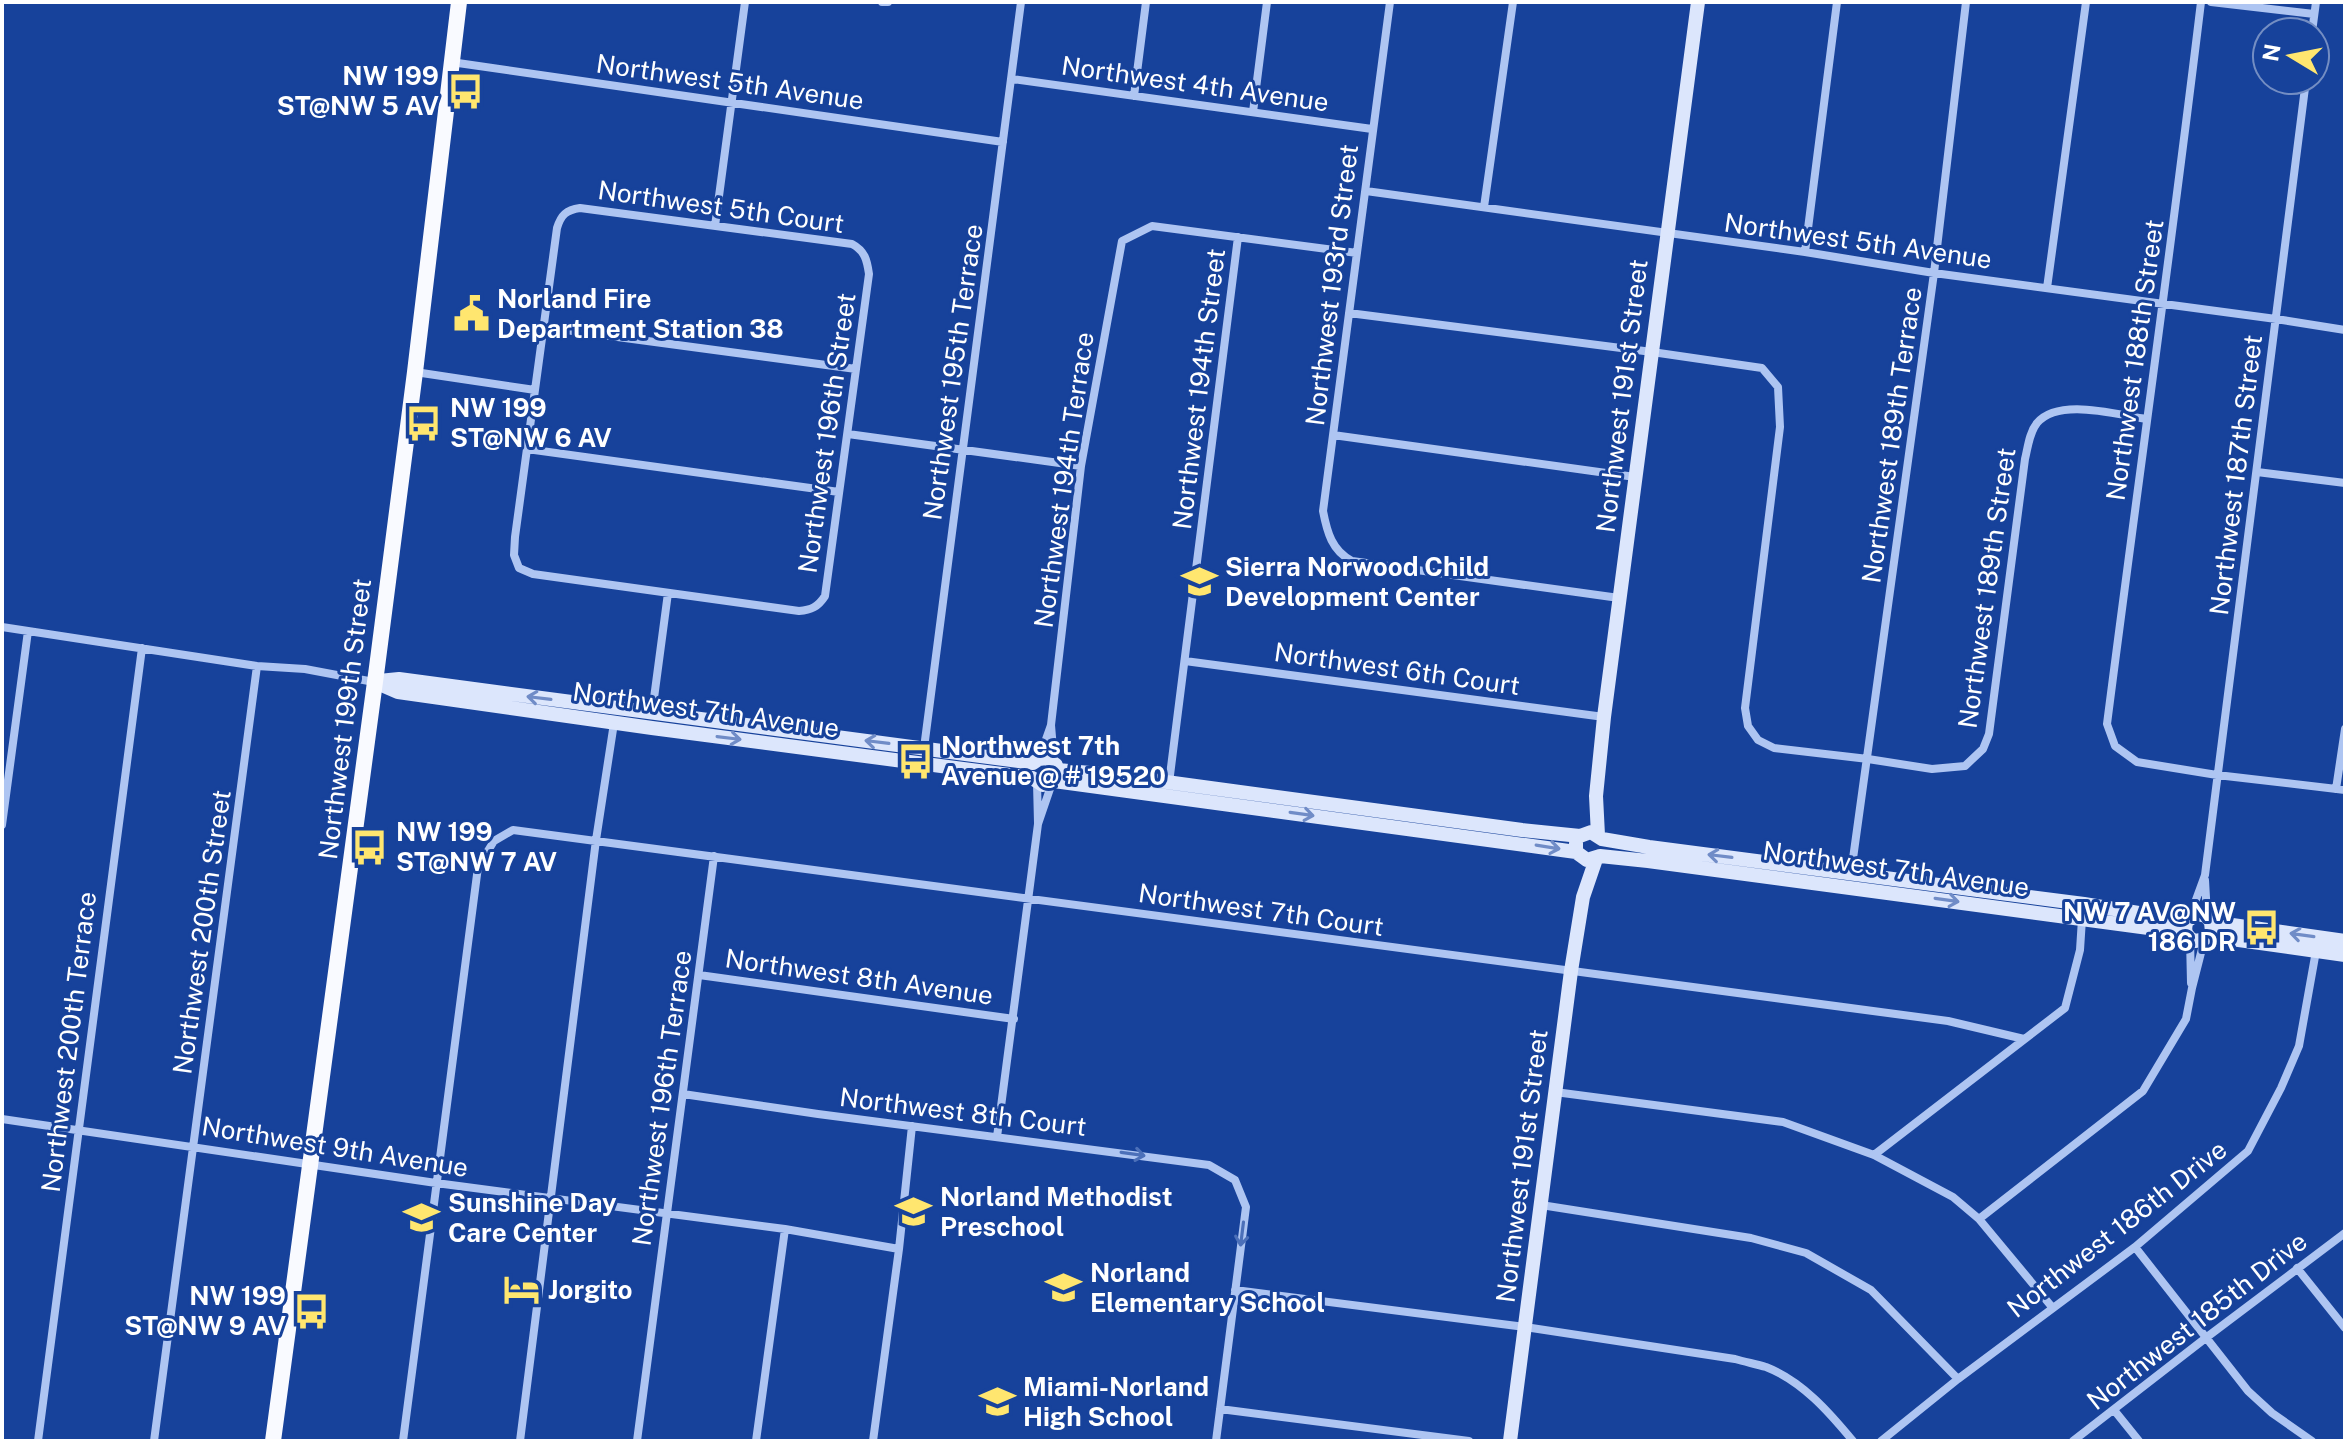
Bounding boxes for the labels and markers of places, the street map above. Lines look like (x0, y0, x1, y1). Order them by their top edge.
place label: NW 199 ST@NW 5 AV (277, 60, 439, 121)
bus stop icon: NW 199 ST@NW 5 AV (446, 72, 484, 110)
place label: Norland Fire Department Station 38 (497, 283, 784, 344)
public building icon: Norland Fire Department Station 38 (452, 295, 490, 333)
place label: NW 199 ST@NW 6 AV (450, 392, 612, 453)
bus stop icon: NW 199 ST@NW 6 AV (405, 404, 443, 442)
place label: Sierra Norwood Child Development Center (1225, 551, 1489, 612)
school or university icon: Sierra Norwood Child Development Center (1180, 563, 1218, 601)
place label: Northwest 7th Avenue @ # 19520 (941, 730, 1166, 791)
bus stop icon: Northwest 7th Avenue @ # 19520 (896, 742, 934, 780)
place label: NW 199 ST@NW 7 AV (396, 816, 557, 877)
bus stop icon: NW 199 ST@NW 7 AV (351, 828, 389, 866)
place label: NW 7 AV@NW 186 DR (2063, 896, 2236, 957)
bus stop icon: NW 7 AV@NW 186 DR (2243, 908, 2281, 946)
place label: Norland Methodist Preschool (940, 1181, 1172, 1242)
place label: Sunshine Day Care Center (448, 1187, 617, 1248)
school or university icon: Norland Methodist Preschool (895, 1193, 933, 1231)
school or university icon: Sunshine Day Care Center (403, 1199, 441, 1237)
place label: Norland Elementary School (1090, 1257, 1325, 1318)
school or university icon: Norland Elementary School (1045, 1269, 1083, 1307)
hotel icon: Jorgito (503, 1271, 541, 1309)
place label: Jorgito (548, 1274, 633, 1305)
place label: NW 199 ST@NW 9 AV (124, 1280, 286, 1341)
bus stop icon: NW 199 ST@NW 9 AV (293, 1292, 331, 1330)
place label: Miami-Norland High School (1023, 1371, 1209, 1432)
school or university icon: Miami-Norland High School (978, 1383, 1016, 1421)

